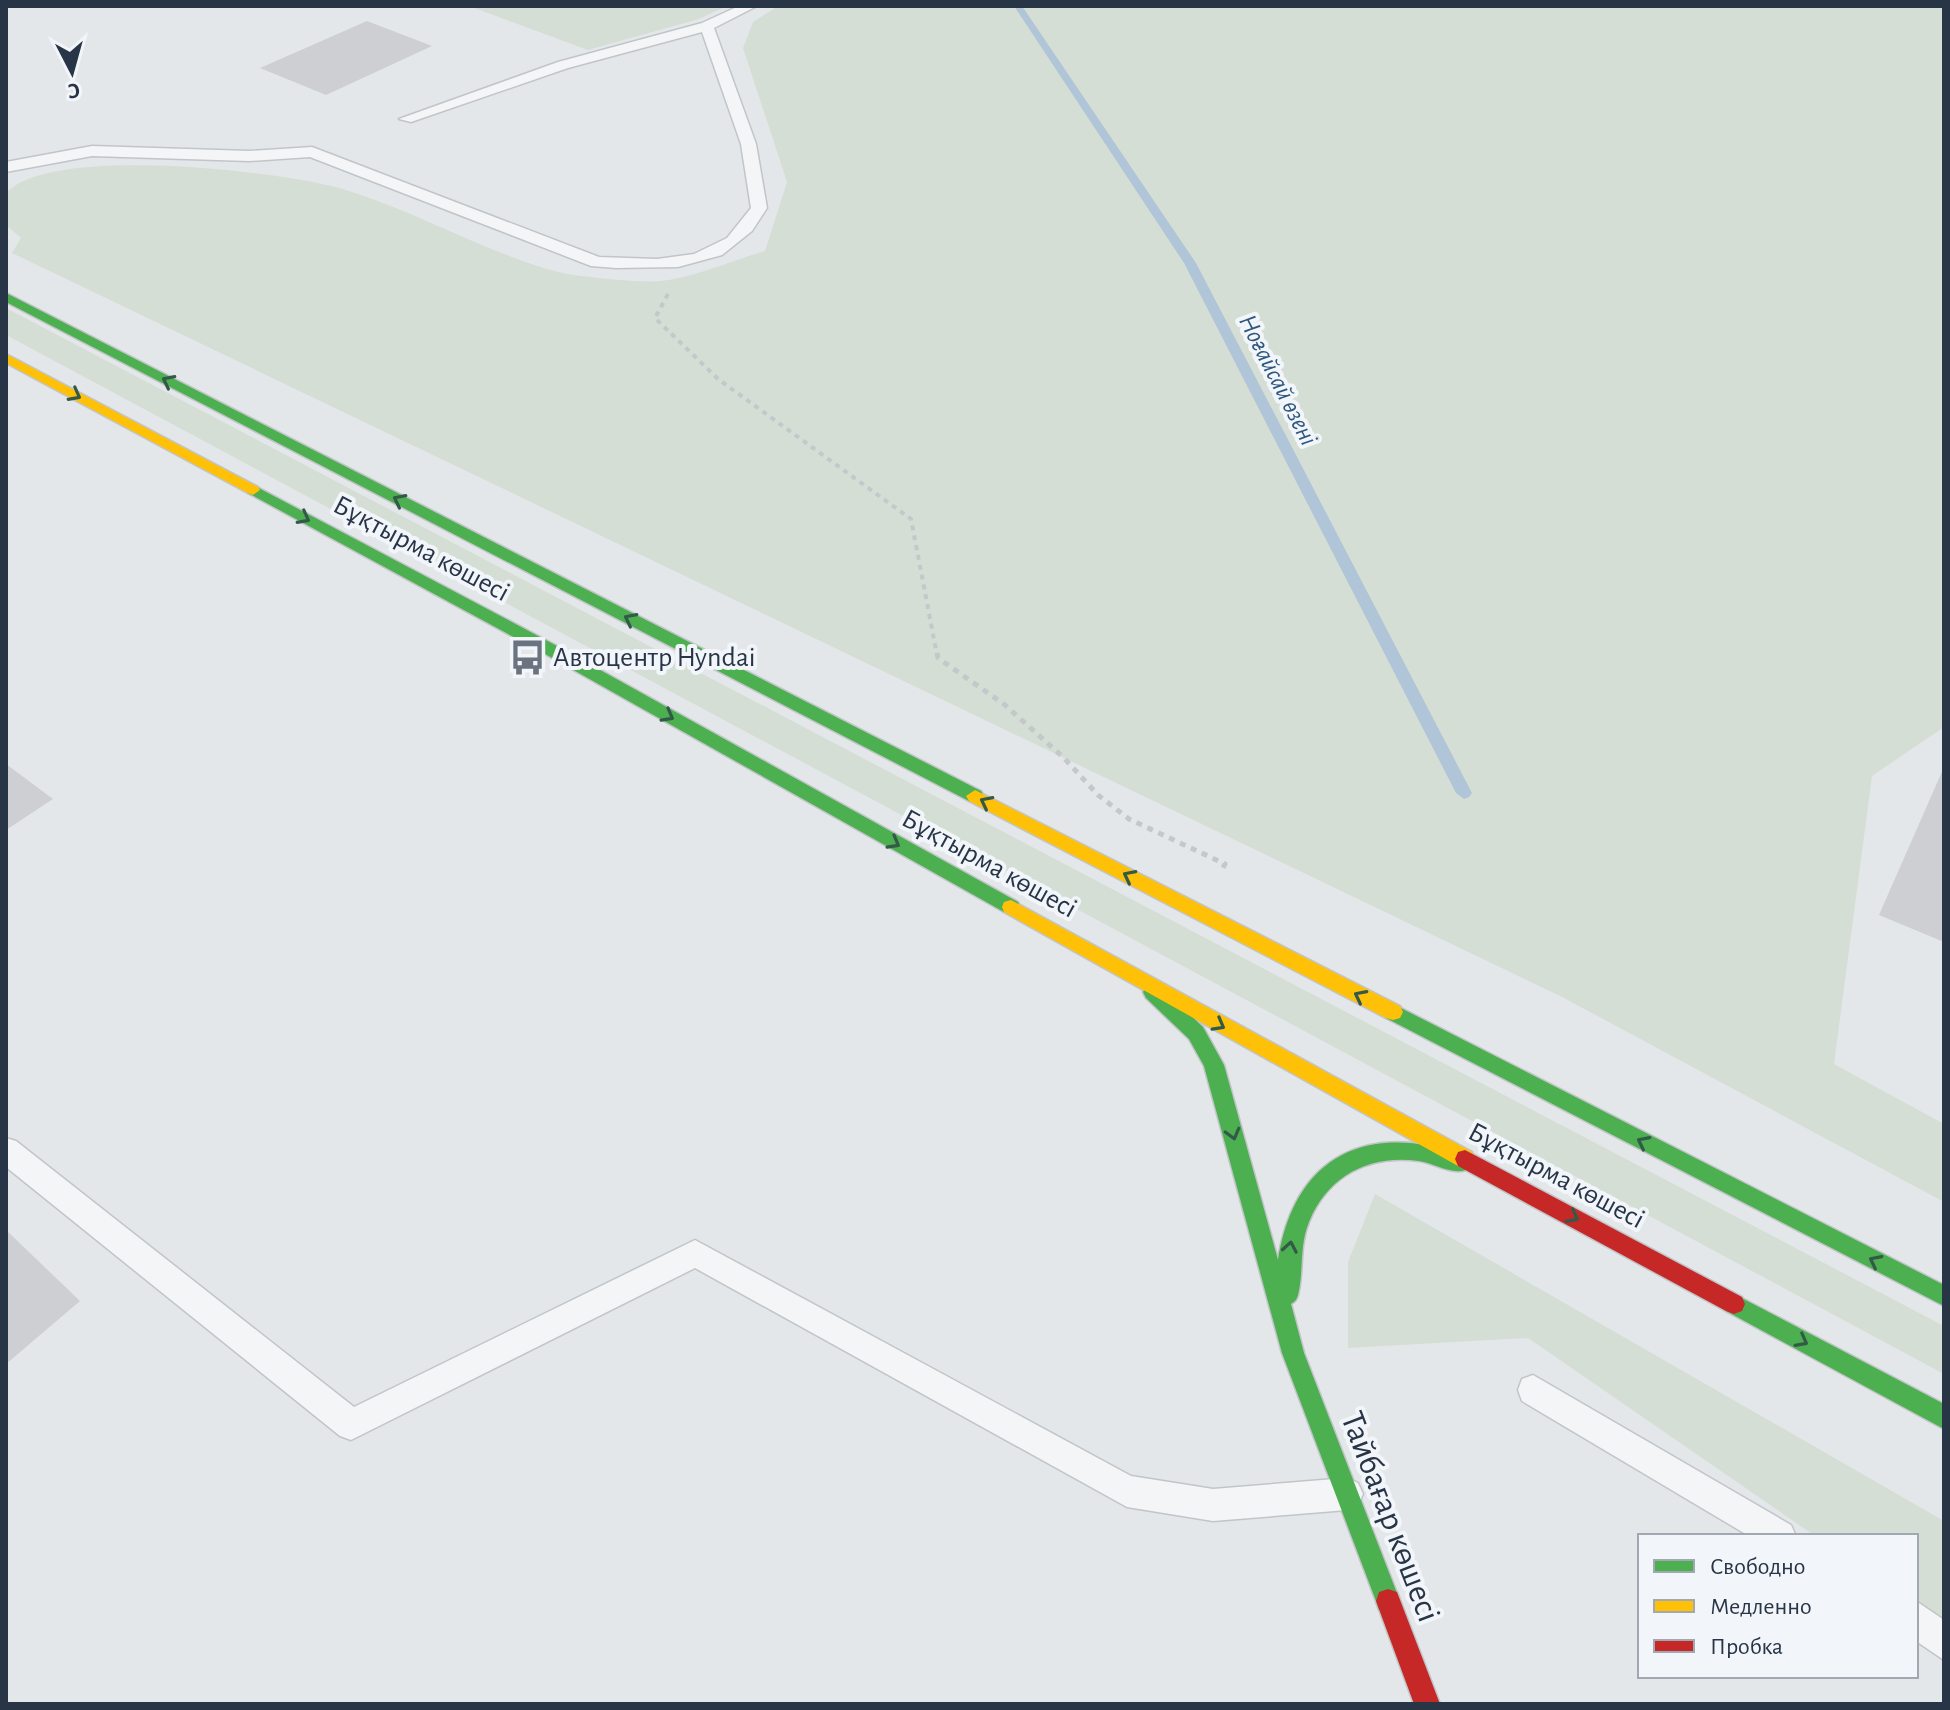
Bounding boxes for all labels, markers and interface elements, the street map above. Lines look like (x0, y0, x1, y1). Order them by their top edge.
north arrow (32, 32, 112, 112)
text: С (67, 79, 81, 102)
water label: Ноғайсай өзені (1234, 311, 1322, 450)
one-way arrow (161, 375, 176, 390)
one-way arrow (66, 386, 81, 401)
street label: Бұқтырма көшесі (328, 491, 514, 607)
one-way arrow (393, 494, 408, 509)
one-way arrow (295, 508, 310, 524)
one-way arrow (624, 613, 639, 628)
bus stop icon: Автоцентр Hyndai (508, 639, 546, 677)
place label: Автоцентр Hyndai (553, 644, 756, 672)
one-way arrow (659, 706, 673, 722)
one-way arrow (979, 796, 994, 811)
street label: Бұқтырма көшесі (897, 804, 1081, 924)
one-way arrow (886, 833, 900, 849)
one-way arrow (1123, 870, 1138, 885)
one-way arrow (1354, 990, 1368, 1005)
one-way arrow (1211, 1015, 1225, 1030)
street label: Бұқтырма көшесі (1463, 1118, 1649, 1234)
one-way arrow (1224, 1126, 1240, 1140)
one-way arrow (1637, 1136, 1652, 1151)
one-way arrow (1565, 1207, 1579, 1223)
one-way arrow (1281, 1241, 1298, 1254)
one-way arrow (1868, 1255, 1883, 1270)
one-way arrow (1794, 1331, 1808, 1346)
street label: Тайбағар көшесі (1334, 1407, 1446, 1627)
legend (1638, 1534, 1918, 1678)
text: Свободно (1710, 1555, 1805, 1579)
text: Медленно (1710, 1595, 1812, 1619)
text: Пробка (1710, 1635, 1783, 1659)

